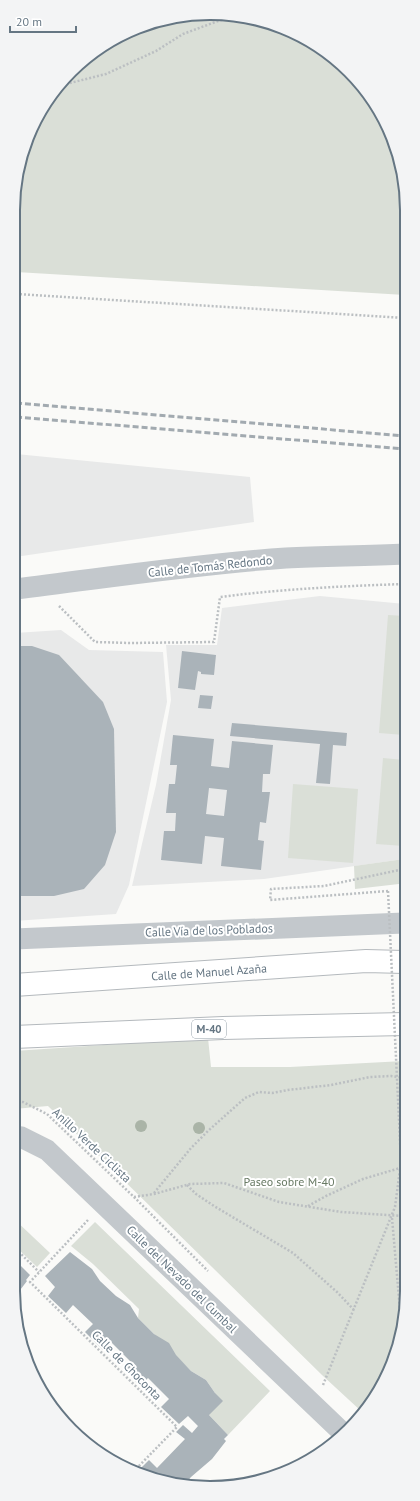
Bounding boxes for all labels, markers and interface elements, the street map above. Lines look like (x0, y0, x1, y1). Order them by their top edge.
scale bar (10, 8, 76, 34)
text: 20 m (16, 14, 42, 29)
street label: Calle de Tomás Redondo (147, 552, 273, 580)
street label: Calle Vía de los Poblados (145, 920, 273, 940)
street label: Calle de Manuel Azaña (151, 960, 268, 984)
road number: M-40 (192, 1020, 226, 1038)
street label: Anillo Verde Ciclista (49, 1105, 135, 1185)
park label: Paseo sobre M-40 (243, 1174, 335, 1189)
street label: Calle del Nevado del Cumbal (124, 1222, 241, 1336)
street label: Calle de Choconta (89, 1327, 165, 1403)

